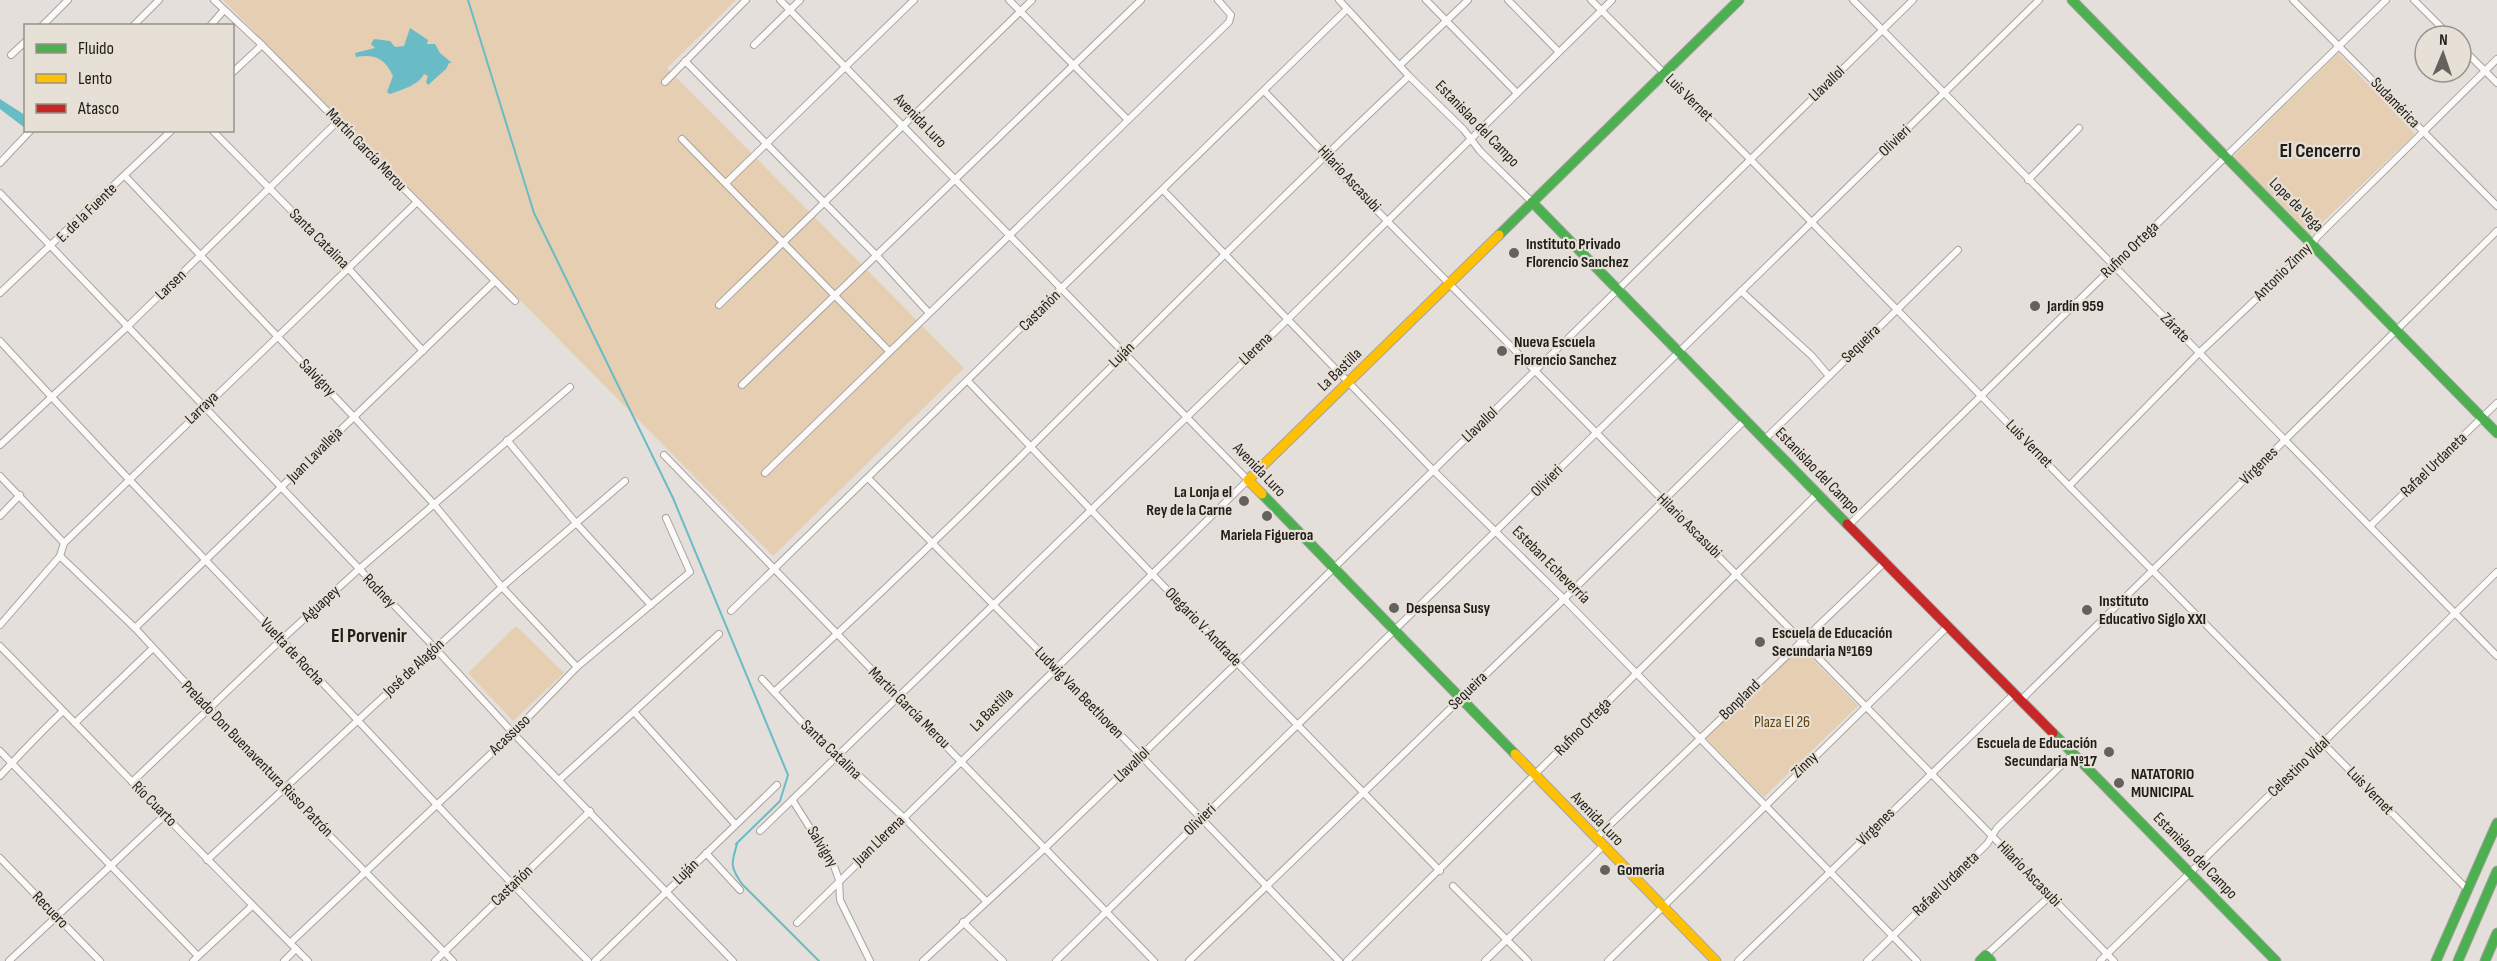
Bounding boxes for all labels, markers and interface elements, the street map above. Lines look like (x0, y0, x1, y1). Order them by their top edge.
legend (24, 24, 234, 132)
north arrow (2413, 24, 2473, 84)
text: N (2439, 31, 2448, 50)
text: Fluido (78, 38, 114, 59)
street label: Llavallol (1805, 62, 1849, 106)
text: Lento (78, 68, 112, 89)
street label: Luis Vernet (1661, 70, 1717, 126)
street label: Sudamérica (2366, 74, 2424, 132)
street label: Estanislao del Campo (1431, 77, 1523, 171)
street label: Avenida Luro (889, 89, 950, 152)
text: Atasco (77, 98, 119, 119)
street label: Martín García Merou (322, 105, 410, 195)
street label: Olivieri (1875, 121, 1915, 161)
district label: El Cencerro (2279, 139, 2361, 163)
street label: Hilario Ascasubi (1313, 142, 1385, 216)
street label: Lope de Vega (2265, 174, 2327, 236)
street label: E. de la Fuente (53, 179, 121, 247)
street label: Santa Catalina (285, 205, 353, 273)
street label: Rufino Ortega (2097, 218, 2163, 282)
place label: Instituto Privado Florencio Sanchez (1526, 235, 1629, 272)
street label: Antonio Zinny (2249, 239, 2316, 306)
marker: Instituto Privado Florencio Sanchez (1507, 246, 1521, 260)
street label: Larsen (152, 266, 190, 304)
street label: Castañón (1015, 286, 1065, 336)
place label: Jardín 959 (2046, 297, 2104, 316)
marker: Jardín 959 (2028, 299, 2042, 313)
street label: Zárate (2156, 309, 2194, 347)
street label: Sequeira (1838, 321, 1884, 367)
street label: Llerena (1235, 329, 1277, 369)
place label: Nueva Escuela Florencio Sanchez (1514, 333, 1617, 370)
street label: Luján (1105, 338, 1139, 372)
marker: Nueva Escuela Florencio Sanchez (1495, 344, 1509, 358)
street label: La Bastilla (1314, 345, 1366, 395)
street label: Salvigny (295, 355, 339, 401)
street label: Larraya (181, 388, 223, 428)
street label: Llavallol (1458, 403, 1502, 447)
street label: Luis Vernet (2001, 416, 2057, 472)
street label: Juan Lavalleja (282, 423, 347, 488)
street label: Estanislao del Campo (1771, 424, 1863, 518)
street label: Rafael Urdaneta (2397, 429, 2471, 501)
street label: Avenida Luro (1228, 438, 1289, 501)
street label: Vírgenes (2236, 443, 2282, 489)
street label: Olivieri (1527, 461, 1567, 501)
place label: La Lonja el Rey de la Carne (1146, 483, 1232, 520)
street label: Hilario Ascasubi (1653, 490, 1725, 562)
marker: La Lonja el Rey de la Carne (1237, 494, 1251, 508)
marker: Mariela Figueroa (1260, 509, 1274, 523)
street label: Esteban Echeverría (1508, 522, 1594, 608)
place label: Mariela Figueroa (1221, 526, 1313, 545)
street label: Rodney (358, 570, 400, 612)
street label: Aguapey (297, 582, 344, 627)
street label: Olegario V. Andrade (1161, 584, 1245, 670)
place label: Instituto Educativo Siglo XXI (2099, 592, 2206, 629)
place label: Despensa Susy (1406, 599, 1491, 618)
marker: Despensa Susy (1387, 601, 1401, 615)
marker: Instituto Educativo Siglo XXI (2080, 603, 2094, 617)
street label: Vuelta de Rocha (256, 614, 328, 690)
district label: El Porvenir (331, 624, 407, 648)
place label: Escuela de Educación Secundaria Nº169 (1772, 624, 1892, 661)
street label: José de Alagón (379, 635, 448, 702)
marker: Escuela de Educación Secundaria Nº169 (1753, 635, 1767, 649)
street label: Ludwig Van Beethoven (1031, 643, 1127, 743)
street label: Martín García Merou (864, 663, 954, 753)
street label: Sequeira (1445, 668, 1491, 714)
street label: Bonpland (1715, 676, 1765, 724)
street label: Prelado Don Buenaventura Risso Patrón (177, 677, 337, 841)
street label: La Bastilla (966, 684, 1018, 736)
street label: Rufino Ortega (1551, 694, 1615, 760)
street label: Acassuso (485, 711, 535, 760)
park label: Plaza El 26 (1754, 713, 1810, 732)
street label: Santa Catalina (797, 716, 865, 784)
street label: Celestino Vidal (2264, 733, 2334, 801)
place label: Escuela de Educación Secundaria Nº17 (1977, 734, 2097, 771)
street label: Llavallol (1110, 743, 1154, 787)
marker: Escuela de Educación Secundaria Nº17 (2102, 745, 2116, 759)
street label: Zinny (1788, 748, 1822, 782)
street label: Luis Vernet (2342, 763, 2398, 819)
place label: NATATORIO MUNICIPAL (2131, 765, 2195, 802)
marker: NATATORIO MUNICIPAL (2112, 776, 2126, 790)
street label: Río Cuarto (127, 777, 181, 831)
street label: Avenida Luro (1566, 787, 1627, 850)
street label: Olivieri (1180, 800, 1220, 840)
street label: Vírgenes (1853, 804, 1899, 850)
street label: Estanislao del Campo (2149, 809, 2241, 903)
street label: Juan Llerena (848, 812, 909, 871)
street label: Salvigny (802, 823, 842, 871)
street label: Hilario Ascasubi (1993, 837, 2065, 911)
street label: Rafael Urdaneta (1909, 848, 1983, 920)
street label: Luján (669, 855, 703, 889)
place label: Gomeria (1617, 861, 1665, 880)
street label: Castañón (487, 862, 537, 910)
marker: Gomeria (1598, 863, 1612, 877)
street label: Recuero (28, 888, 72, 932)

